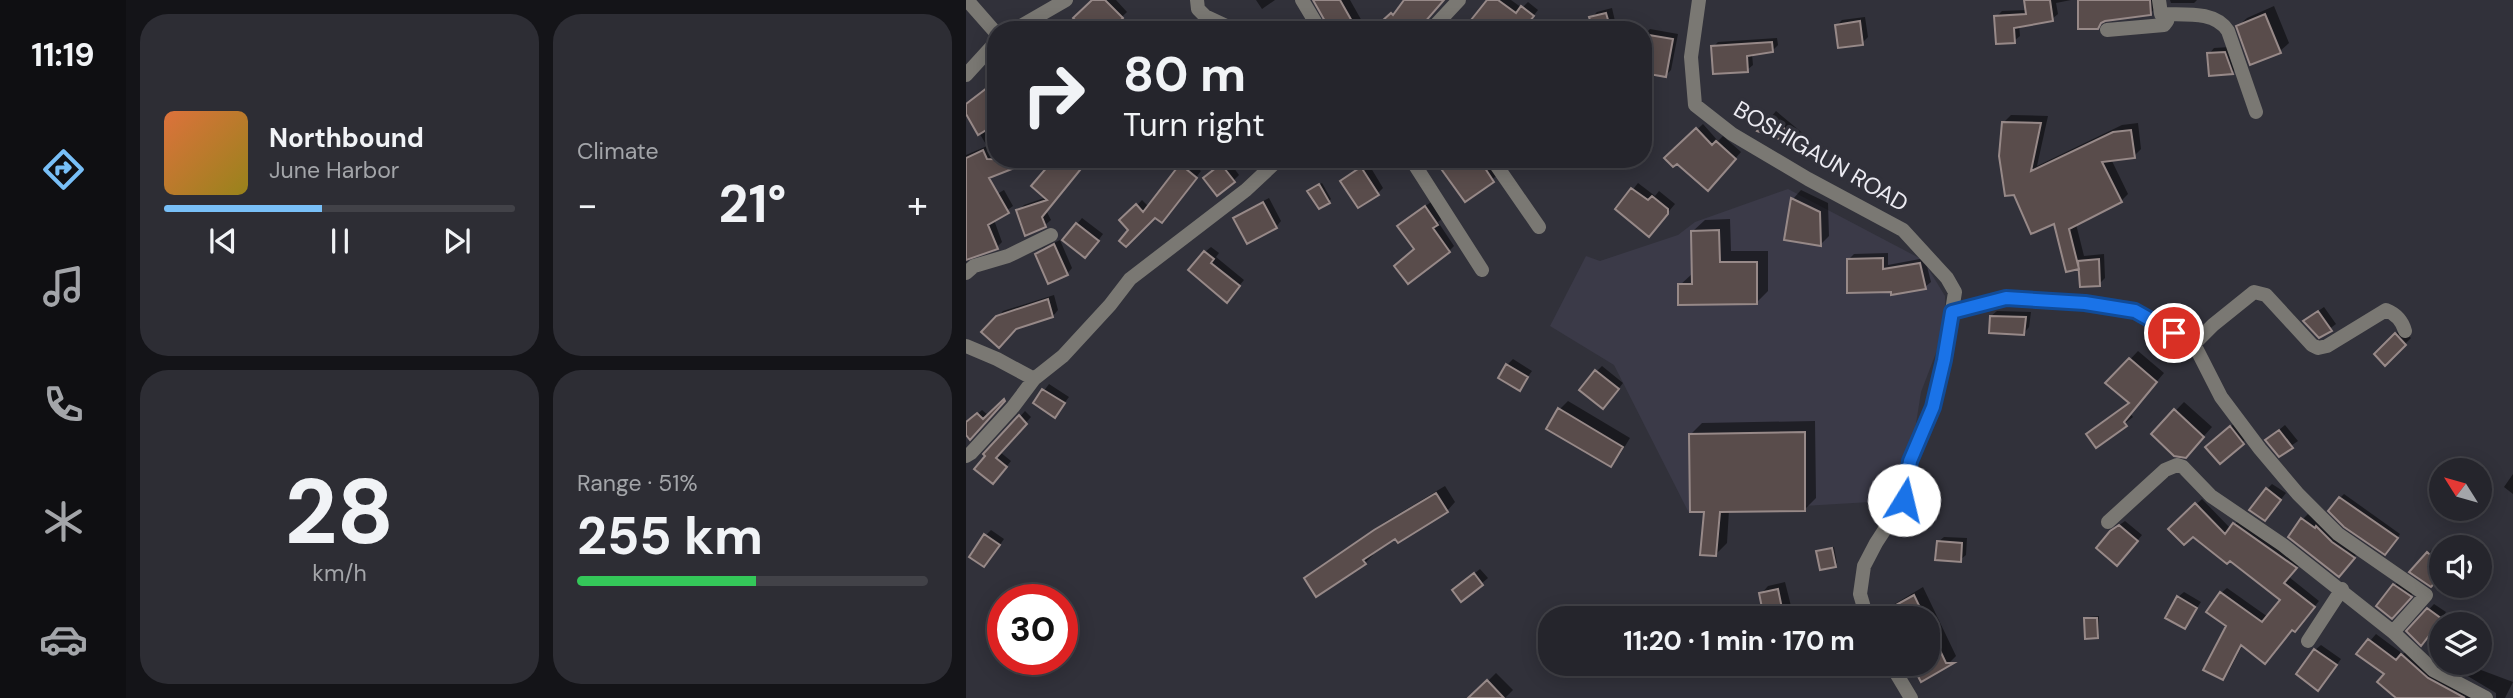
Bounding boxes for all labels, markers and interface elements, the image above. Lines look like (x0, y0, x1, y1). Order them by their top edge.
text: 11:19 (31, 34, 95, 76)
text: 80 m (1123, 42, 1246, 106)
icon: right (1008, 49, 1099, 140)
street label: BOSHIGAUN ROAD (1728, 94, 1914, 218)
text: Turn right (1123, 104, 1265, 146)
text: Northbound (269, 121, 424, 155)
text: Climate (577, 136, 659, 166)
icon: directions (39, 145, 88, 194)
text: June Harbor (269, 155, 399, 185)
text: 21° (719, 170, 786, 238)
text: − (577, 180, 598, 230)
text: + (907, 180, 928, 230)
icon: previous (204, 222, 242, 260)
icon: pause (321, 222, 359, 260)
icon: next (438, 222, 476, 260)
icon: music (39, 262, 88, 311)
pin (2144, 303, 2204, 363)
icon: arrive (2155, 314, 2193, 352)
icon: phone (39, 380, 88, 429)
text: 28 (285, 453, 394, 571)
north arrow (2429, 458, 2492, 522)
map controls (2429, 458, 2492, 675)
position arrow (1867, 463, 1941, 537)
text: Range · 51% (577, 468, 698, 498)
icon: climate (39, 497, 88, 546)
text: 255 km (577, 502, 763, 570)
button: sound (2429, 535, 2492, 598)
text: km/h (312, 558, 367, 588)
speed limit sign: 30 (987, 584, 1078, 675)
button: layers (2429, 612, 2492, 675)
icon: car (39, 615, 88, 664)
text: 11:20 · 1 min · 170 m (1623, 624, 1855, 658)

